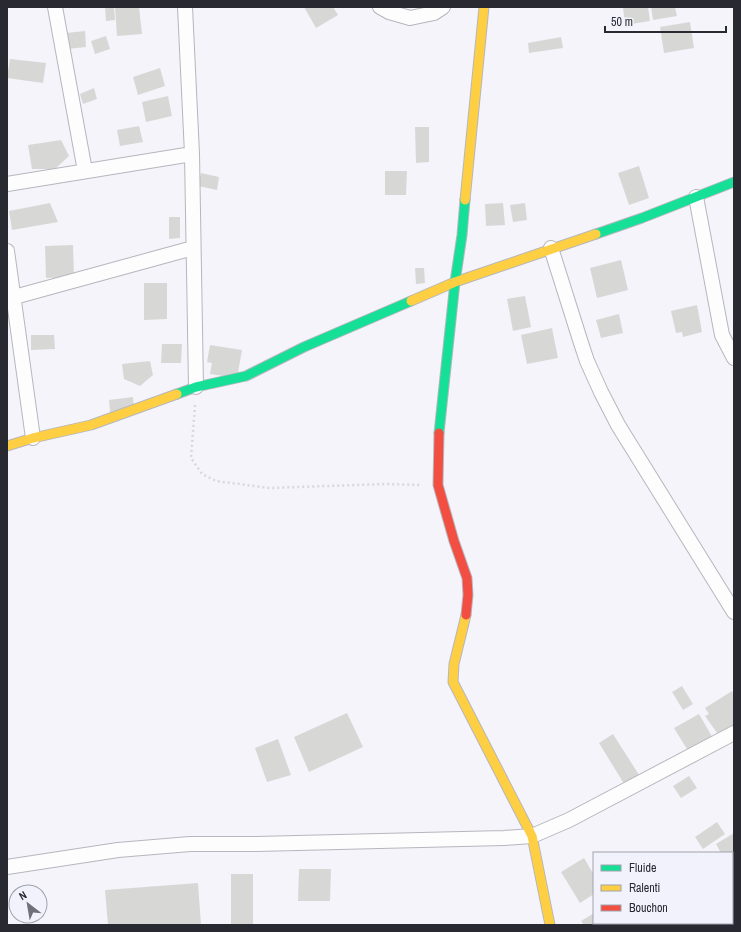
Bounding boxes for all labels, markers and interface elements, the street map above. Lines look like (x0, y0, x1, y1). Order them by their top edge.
scale bar (605, 8, 726, 34)
text: 50 m (611, 14, 633, 30)
legend (593, 852, 733, 924)
text: Fluide (629, 860, 656, 876)
text: Ralenti (629, 880, 660, 896)
north arrow (8, 884, 48, 924)
text: N (16, 888, 29, 903)
text: Bouchon (629, 900, 668, 916)

